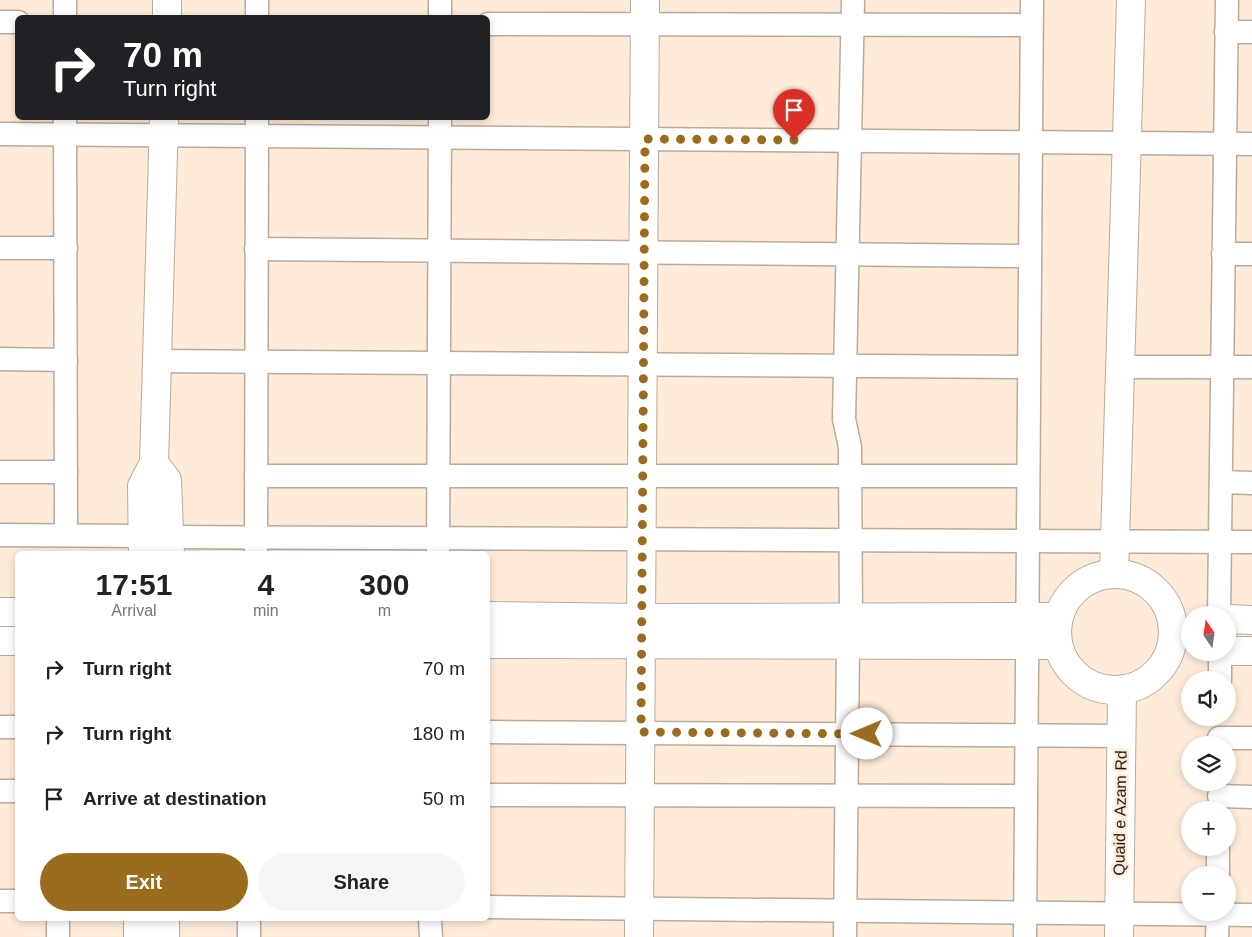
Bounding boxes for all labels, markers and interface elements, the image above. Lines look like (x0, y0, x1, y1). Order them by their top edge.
icon: right (40, 35, 105, 100)
text: 70 m (123, 35, 203, 74)
text: Turn right (123, 76, 216, 101)
pin (773, 89, 815, 140)
icon: arrive (780, 96, 808, 124)
text: 17:51 (96, 568, 172, 601)
text: 4 (257, 568, 274, 601)
text: 300 (359, 568, 409, 601)
text: Arrival (111, 602, 157, 619)
text: min (253, 602, 279, 619)
text: m (378, 602, 391, 619)
north arrow (1181, 606, 1236, 661)
map controls (1181, 606, 1236, 921)
icon: right (40, 655, 68, 683)
text: Turn right (83, 658, 171, 679)
text: 70 m (423, 658, 465, 679)
button: sound (1181, 671, 1236, 726)
position arrow (840, 707, 892, 759)
icon: right (40, 720, 68, 748)
text: Turn right (83, 723, 171, 744)
text: 180 m (412, 723, 465, 744)
button: layers (1181, 736, 1236, 791)
street label: Quaid e Azam Rd (1110, 750, 1130, 876)
icon: arrive (40, 785, 68, 813)
text: Arrive at destination (83, 788, 267, 809)
text: 50 m (423, 788, 465, 809)
button: + (1181, 801, 1236, 856)
button: Exit (40, 853, 248, 911)
button: Share (258, 853, 465, 911)
button: − (1181, 866, 1236, 921)

